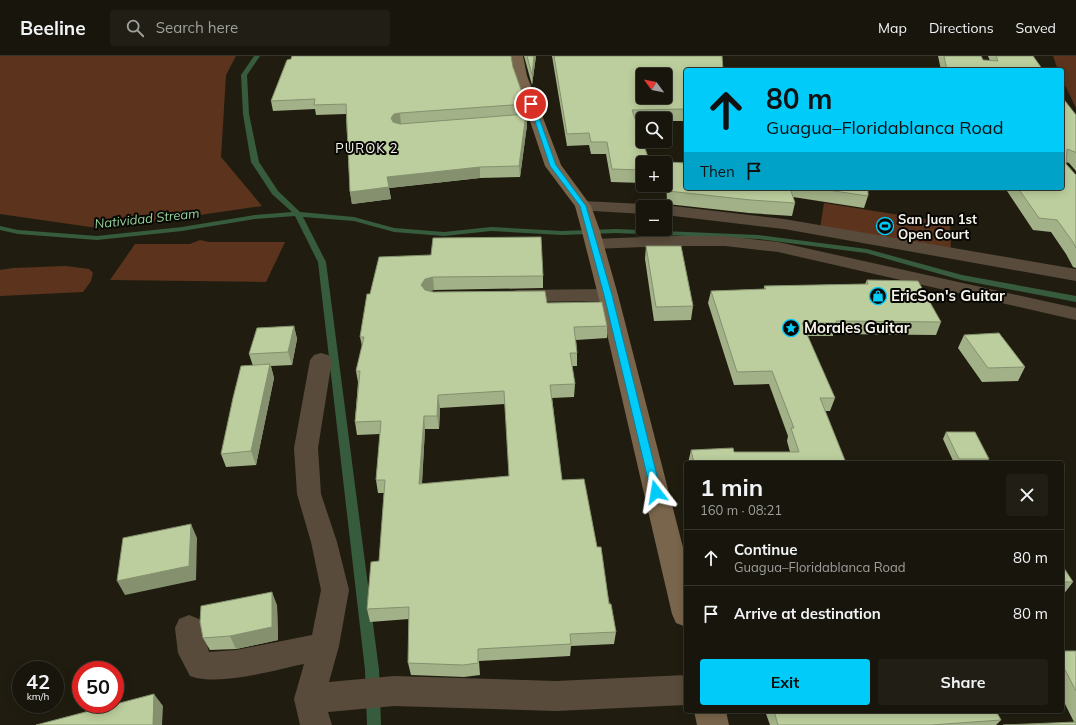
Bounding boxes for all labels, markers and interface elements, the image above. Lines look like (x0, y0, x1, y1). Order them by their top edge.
search box (110, 10, 390, 46)
text: Beeline (20, 16, 86, 40)
icon: search (124, 17, 146, 39)
text: Search here (156, 18, 238, 37)
text: Map (878, 19, 907, 37)
text: Directions (929, 19, 994, 37)
text: Saved (1016, 19, 1056, 37)
north arrow (636, 68, 672, 104)
map controls (636, 68, 672, 236)
text: 80 m (766, 81, 832, 116)
icon: ahead (700, 84, 752, 136)
pin (514, 87, 548, 121)
icon: arrive (520, 93, 542, 115)
button: search (636, 112, 672, 148)
text: Guagua–Floridablanca Road (766, 116, 1003, 139)
district label: PUROK 2 (335, 140, 399, 156)
button: + (636, 156, 672, 192)
icon: arrive (743, 160, 765, 182)
text: Then (700, 162, 735, 181)
button: − (636, 200, 672, 236)
water label: Natividad Stream (94, 205, 200, 231)
place label: San Juan 1st Open Court (898, 211, 977, 242)
sports icon: San Juan 1st Open Court (875, 216, 895, 236)
shop icon: EricSon's Guitar (868, 286, 888, 306)
place label: EricSon's Guitar (891, 286, 1005, 305)
place icon: Morales Guitar (781, 318, 801, 338)
place label: Morales Guitar (804, 318, 910, 337)
position arrow (635, 471, 677, 513)
text: 1 min (700, 472, 763, 502)
button: close (1006, 474, 1048, 516)
text: 160 m · 08:21 (700, 502, 782, 518)
text: Continue (734, 540, 797, 559)
icon: ahead (700, 547, 722, 569)
text: 80 m (1013, 548, 1048, 567)
text: Guagua–Floridablanca Road (734, 559, 906, 575)
icon: arrive (700, 603, 722, 625)
text: Arrive at destination (734, 604, 881, 623)
text: 80 m (1013, 604, 1048, 623)
button: Exit (700, 659, 870, 705)
button: Share (878, 659, 1048, 705)
speed limit sign: 50 (72, 661, 124, 713)
text: 42 (26, 669, 50, 694)
text: km/h (27, 690, 49, 703)

